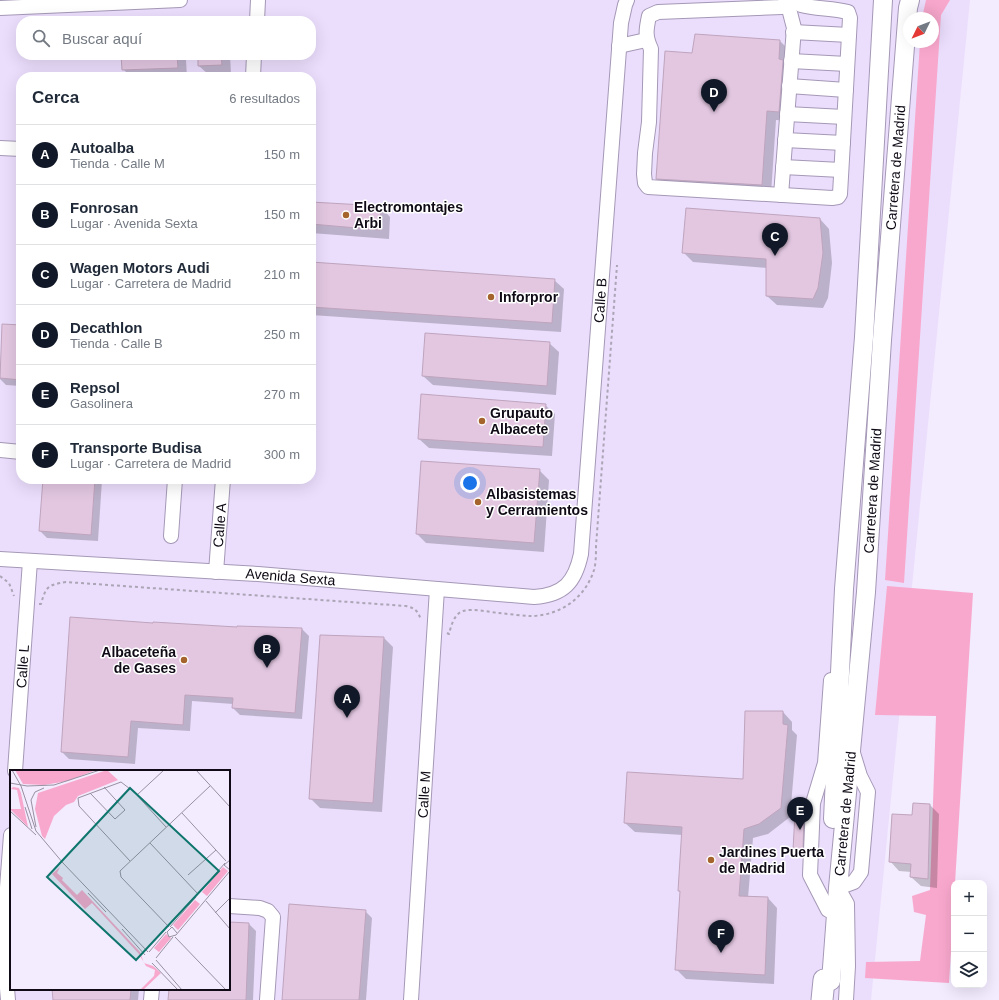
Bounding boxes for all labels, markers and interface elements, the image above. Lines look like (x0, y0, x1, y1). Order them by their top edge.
north arrow (903, 12, 939, 48)
search box (16, 16, 316, 60)
icon: search (30, 27, 52, 49)
text: Buscar aquí (62, 30, 142, 47)
pin: D (701, 79, 727, 112)
text: Cerca (32, 88, 79, 107)
text: 6 resultados (229, 91, 300, 106)
street label: Carretera de Madrid (883, 104, 908, 231)
text: Autoalba (70, 139, 134, 156)
text: A (40, 147, 50, 162)
text: 150 m (264, 147, 300, 162)
text: Tienda · Calle M (70, 156, 165, 171)
text: Fonrosan (70, 199, 138, 216)
place label: Electromontajes Arbi (354, 199, 463, 231)
text: B (40, 207, 50, 222)
text: 150 m (264, 207, 300, 222)
marker: Electromontajes Arbi (341, 210, 351, 220)
text: Lugar · Avenida Sexta (70, 216, 198, 231)
pin: C (762, 223, 788, 256)
text: Wagen Motors Audi (70, 259, 210, 276)
text: C (40, 267, 50, 282)
text: 210 m (264, 267, 300, 282)
text: Lugar · Carretera de Madrid (70, 276, 231, 291)
street label: Calle B (590, 277, 610, 323)
place label: Inforpror (499, 289, 559, 305)
marker: Inforpror (486, 292, 496, 302)
text: Decathlon (70, 319, 143, 336)
text: D (40, 327, 50, 342)
text: 250 m (264, 327, 300, 342)
text: Tienda · Calle B (70, 336, 163, 351)
text: Repsol (70, 379, 120, 396)
text: E (41, 387, 49, 402)
text: 270 m (264, 387, 300, 402)
text: Gasolinera (70, 396, 133, 411)
place label: Grupauto Albacete (490, 405, 553, 437)
marker: Grupauto Albacete (477, 416, 487, 426)
street label: Carretera de Madrid (860, 428, 884, 554)
text: Transporte Budisa (70, 439, 202, 456)
text: F (41, 447, 49, 462)
text: 300 m (264, 447, 300, 462)
text: Lugar · Carretera de Madrid (70, 456, 231, 471)
your location (460, 473, 480, 493)
place label: Albasistemas y Cerramientos (486, 486, 588, 518)
marker: Albasistemas y Cerramientos (473, 497, 483, 507)
street label: Calle A (210, 502, 229, 548)
street label: Avenida Sexta (245, 565, 336, 588)
pin: B (254, 635, 280, 668)
street label: Calle L (13, 644, 32, 689)
place label: Albaceteña de Gases (101, 644, 176, 676)
marker: Albaceteña de Gases (179, 655, 189, 665)
pin: A (334, 685, 360, 718)
street label: Carretera de Madrid (831, 750, 859, 877)
inset map (10, 770, 230, 990)
street label: Calle M (415, 770, 433, 819)
pin: E (787, 797, 813, 830)
place label: Jardines Puerta de Madrid (719, 844, 824, 876)
marker: Jardines Puerta de Madrid (706, 855, 716, 865)
map controls (951, 880, 987, 988)
button: + (951, 880, 987, 916)
button: − (951, 916, 987, 952)
pin: F (708, 920, 734, 953)
button: layers (951, 952, 987, 988)

